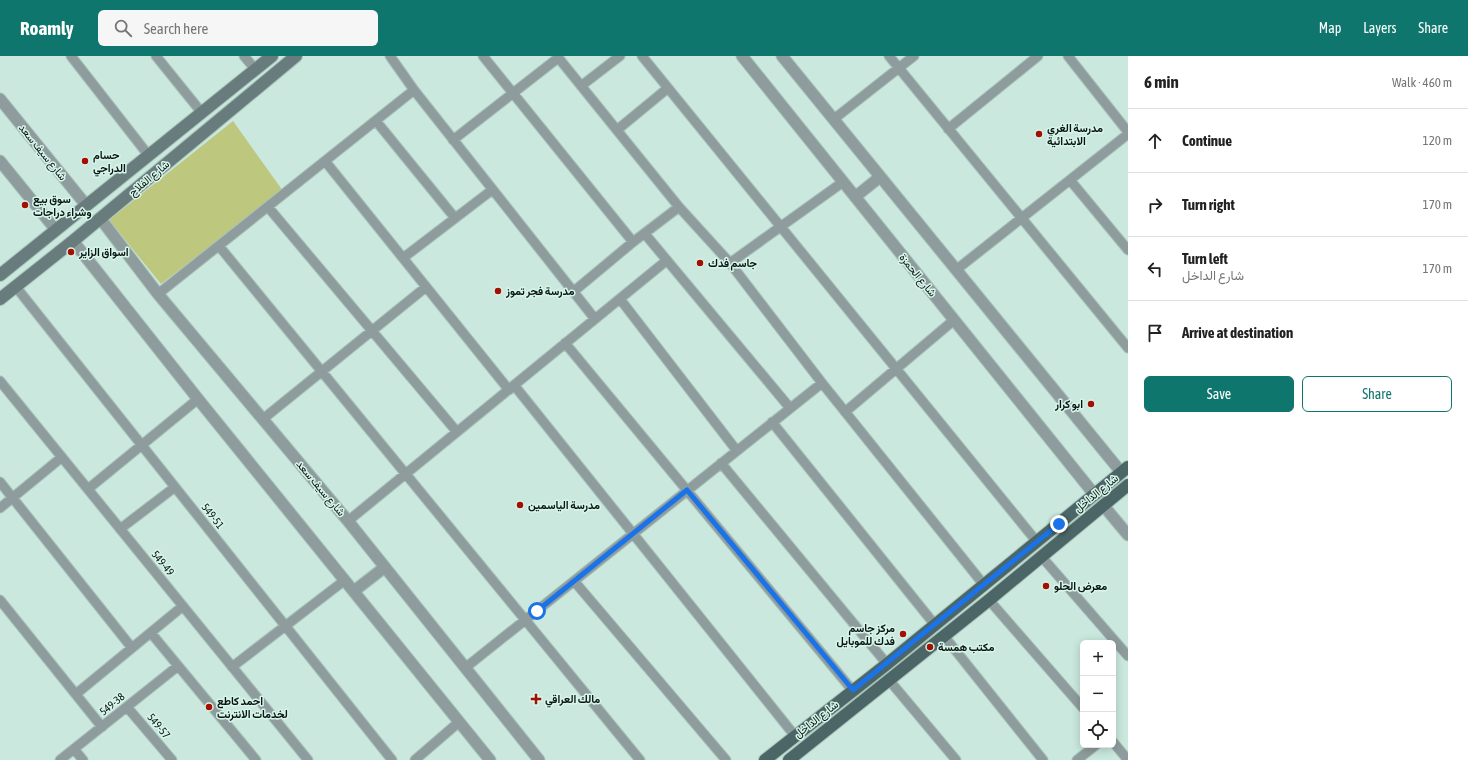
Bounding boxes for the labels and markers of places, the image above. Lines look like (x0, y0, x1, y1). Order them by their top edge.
place label: مدرسة الغري الابتدائية (1047, 122, 1103, 148)
marker: مدرسة الغري الابتدائية (1034, 129, 1044, 139)
place label: حسام الدراجي (93, 149, 126, 177)
marker: حسام الدراجي (80, 156, 90, 166)
place label: سوق بيع وشراء دراجات (33, 193, 92, 219)
marker: سوق بيع وشراء دراجات (20, 200, 30, 210)
place label: اسواق الزاير (78, 246, 129, 259)
marker: اسواق الزاير (66, 247, 76, 257)
place label: جاسم فدك (708, 257, 757, 271)
marker: جاسم فدك (695, 258, 705, 268)
place label: مدرسة فجر تموز (505, 285, 574, 298)
marker: مدرسة فجر تموز (493, 286, 503, 296)
place label: ابو كرار (1054, 398, 1083, 411)
marker: ابو كرار (1086, 399, 1096, 409)
place label: مدرسة الياسمين (528, 499, 600, 512)
marker: مدرسة الياسمين (515, 500, 525, 510)
place label: معرض الحلو (1054, 580, 1107, 593)
marker: معرض الحلو (1041, 581, 1051, 591)
place label: مركز جاسم فدك للموبايل (837, 622, 895, 648)
marker: مركز جاسم فدك للموبايل (898, 629, 908, 639)
place label: مكتب همسة (938, 641, 995, 654)
marker: مكتب همسة (925, 642, 935, 652)
marker: مالك العراقي (530, 693, 542, 705)
place label: مالك العراقي (545, 693, 600, 708)
place label: احمد كاطع لخدمات الانترنت (217, 695, 288, 721)
marker: احمد كاطع لخدمات الانترنت (204, 702, 214, 712)

